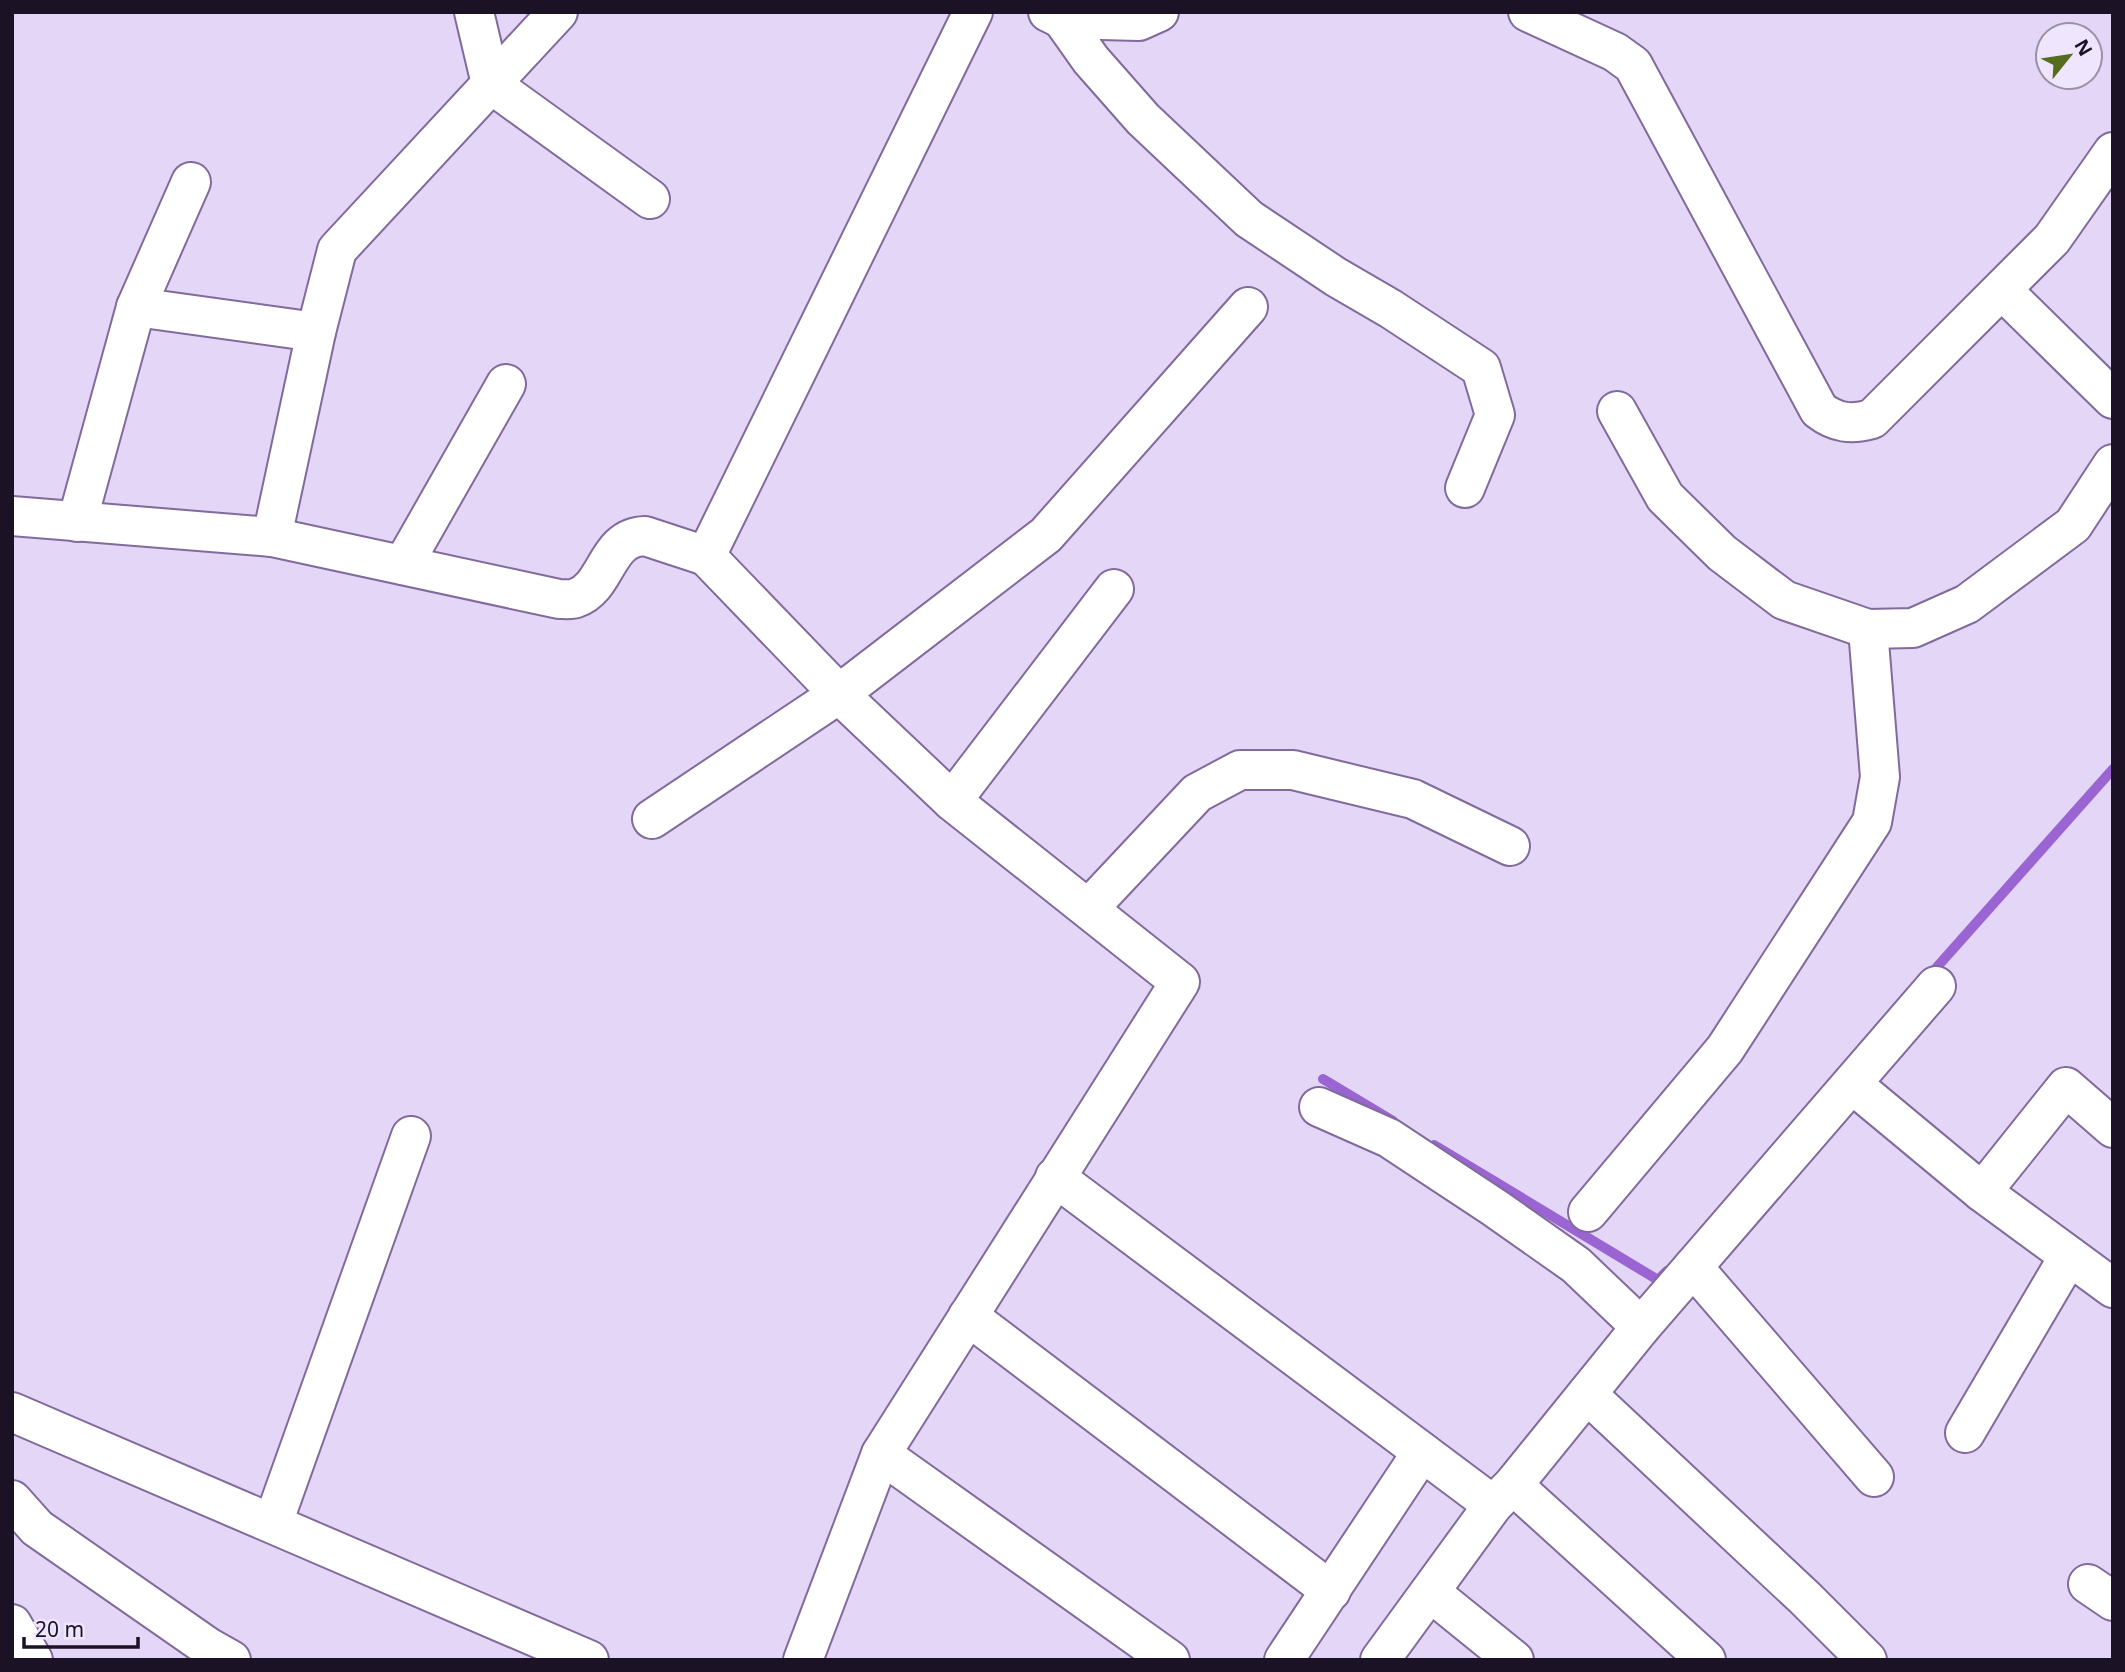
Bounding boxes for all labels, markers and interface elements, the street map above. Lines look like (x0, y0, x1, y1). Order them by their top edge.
north arrow (2034, 21, 2104, 91)
text: N (2069, 34, 2099, 61)
scale bar (24, 1606, 138, 1650)
text: 20 m (35, 1615, 84, 1643)

